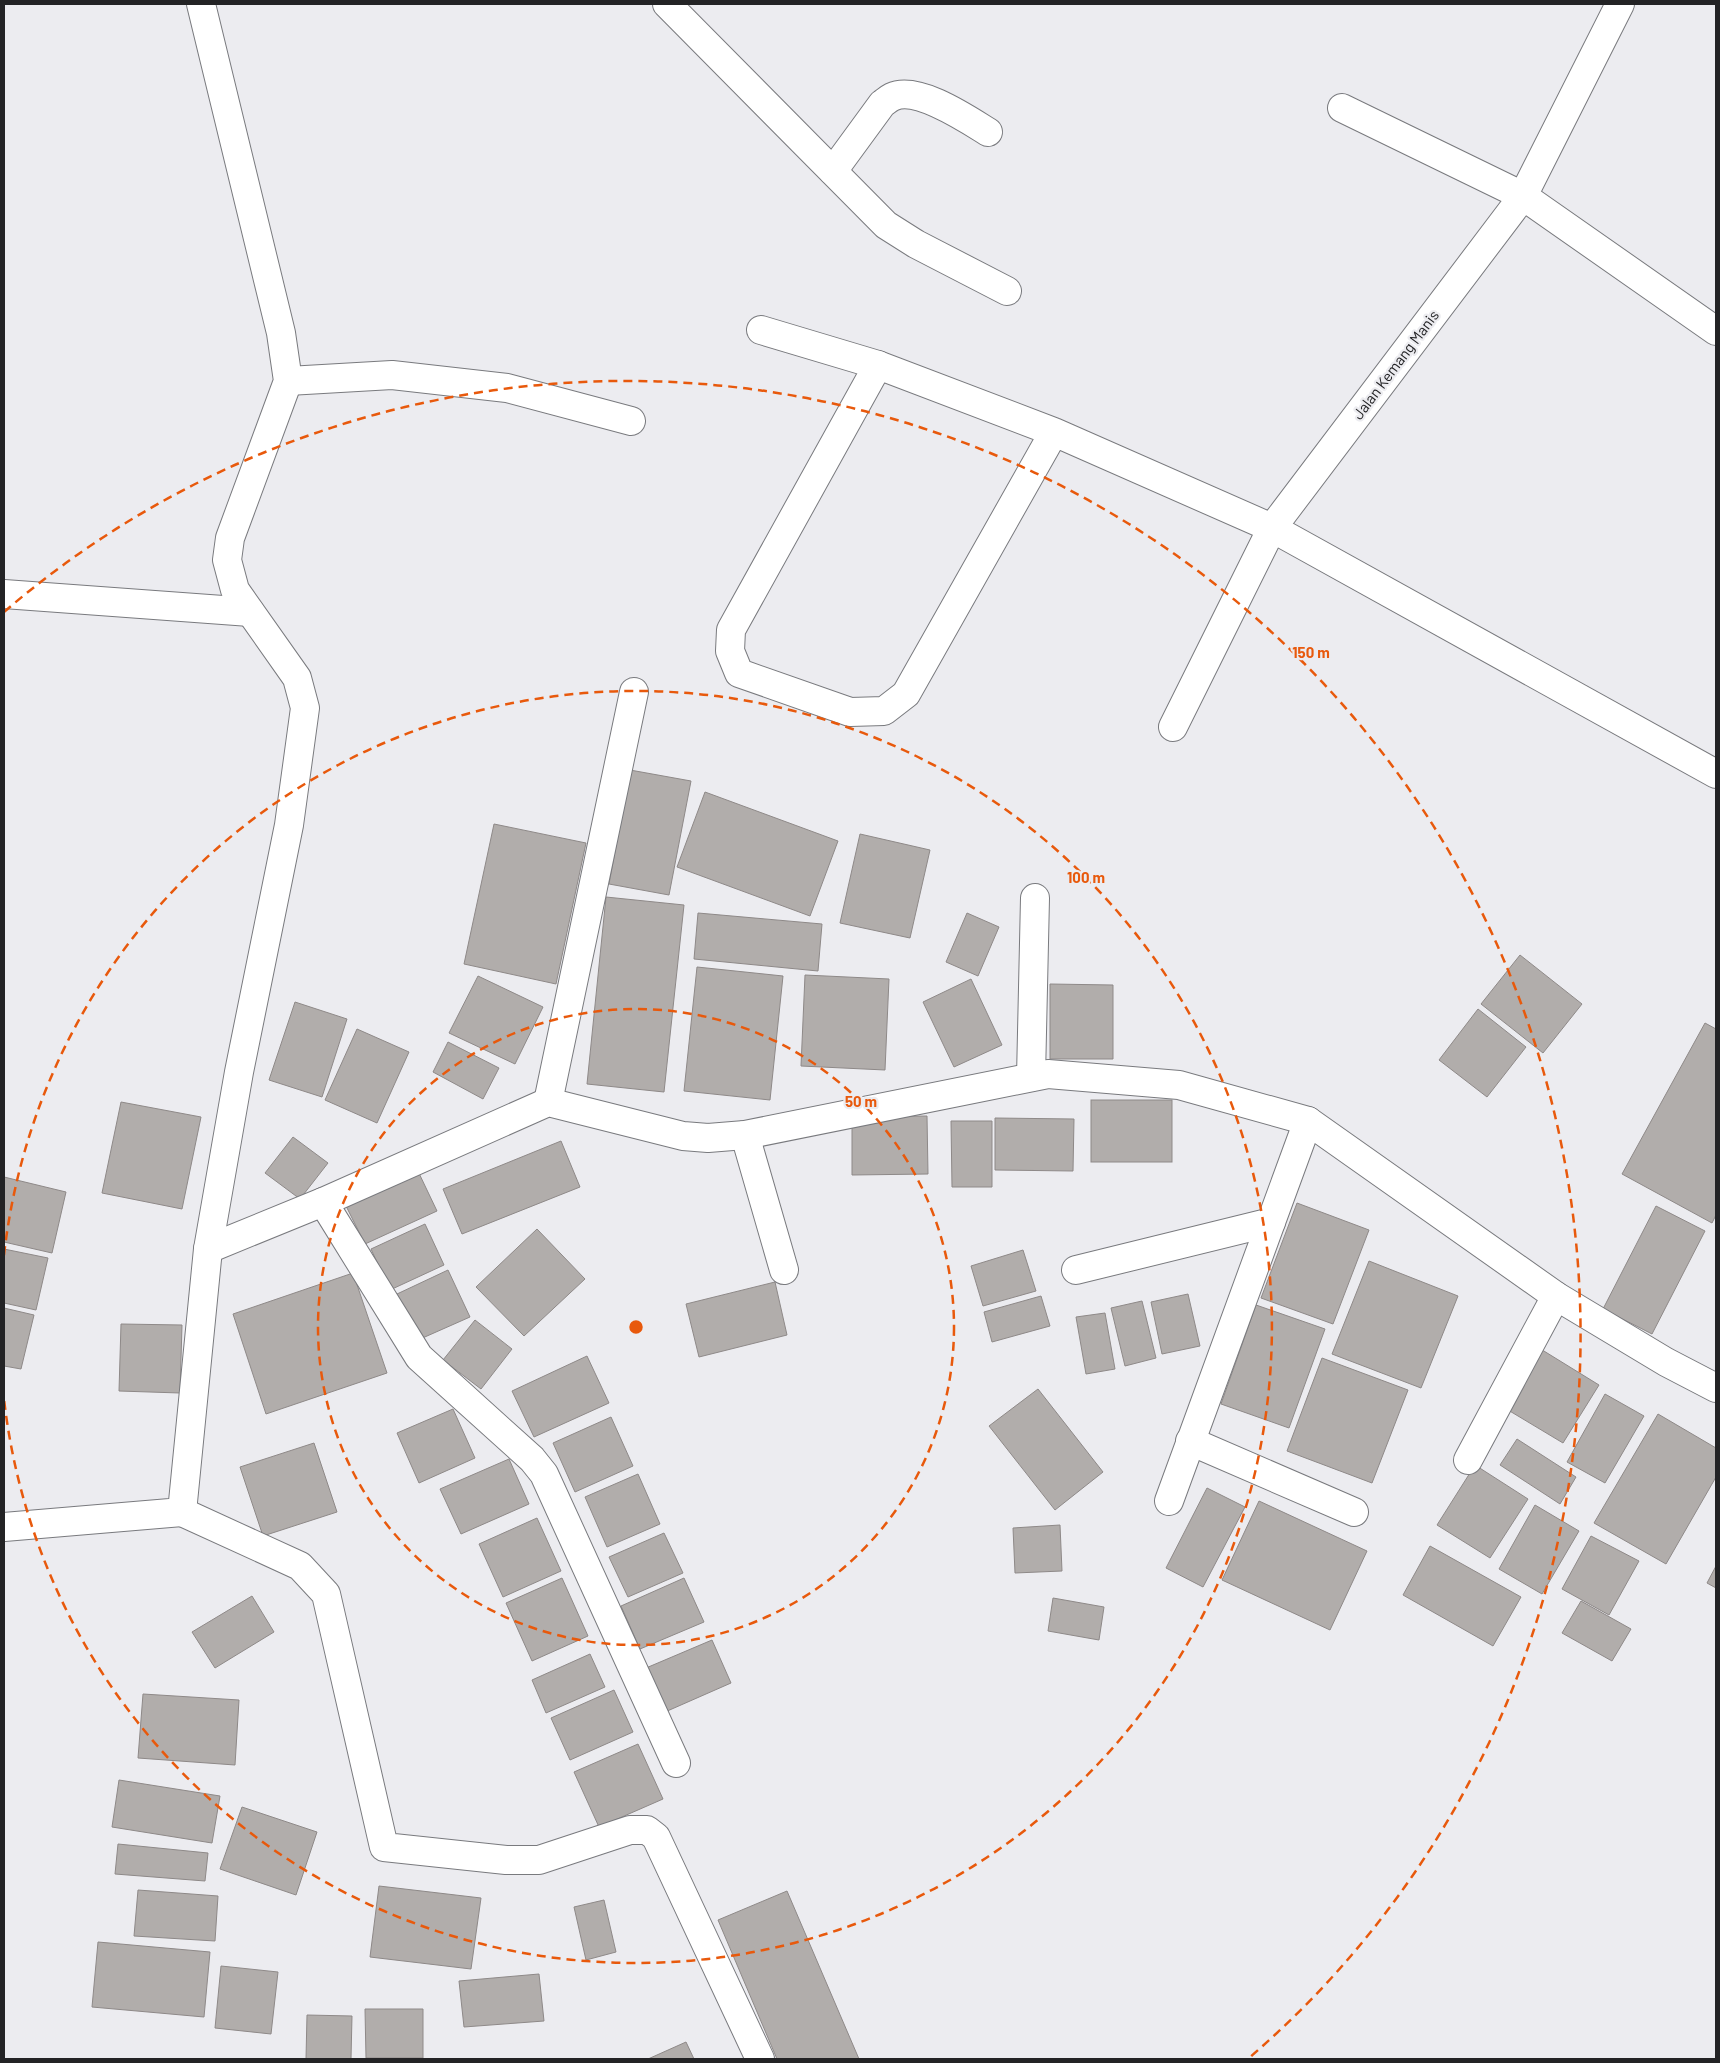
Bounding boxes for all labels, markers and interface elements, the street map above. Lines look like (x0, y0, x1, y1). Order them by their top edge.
street label: Jalan Kemang Manis (1348, 306, 1442, 423)
text: 150 m (1292, 643, 1330, 661)
text: 100 m (1067, 868, 1105, 886)
text: 50 m (845, 1092, 877, 1110)
centre of rings (627, 1318, 645, 1336)

